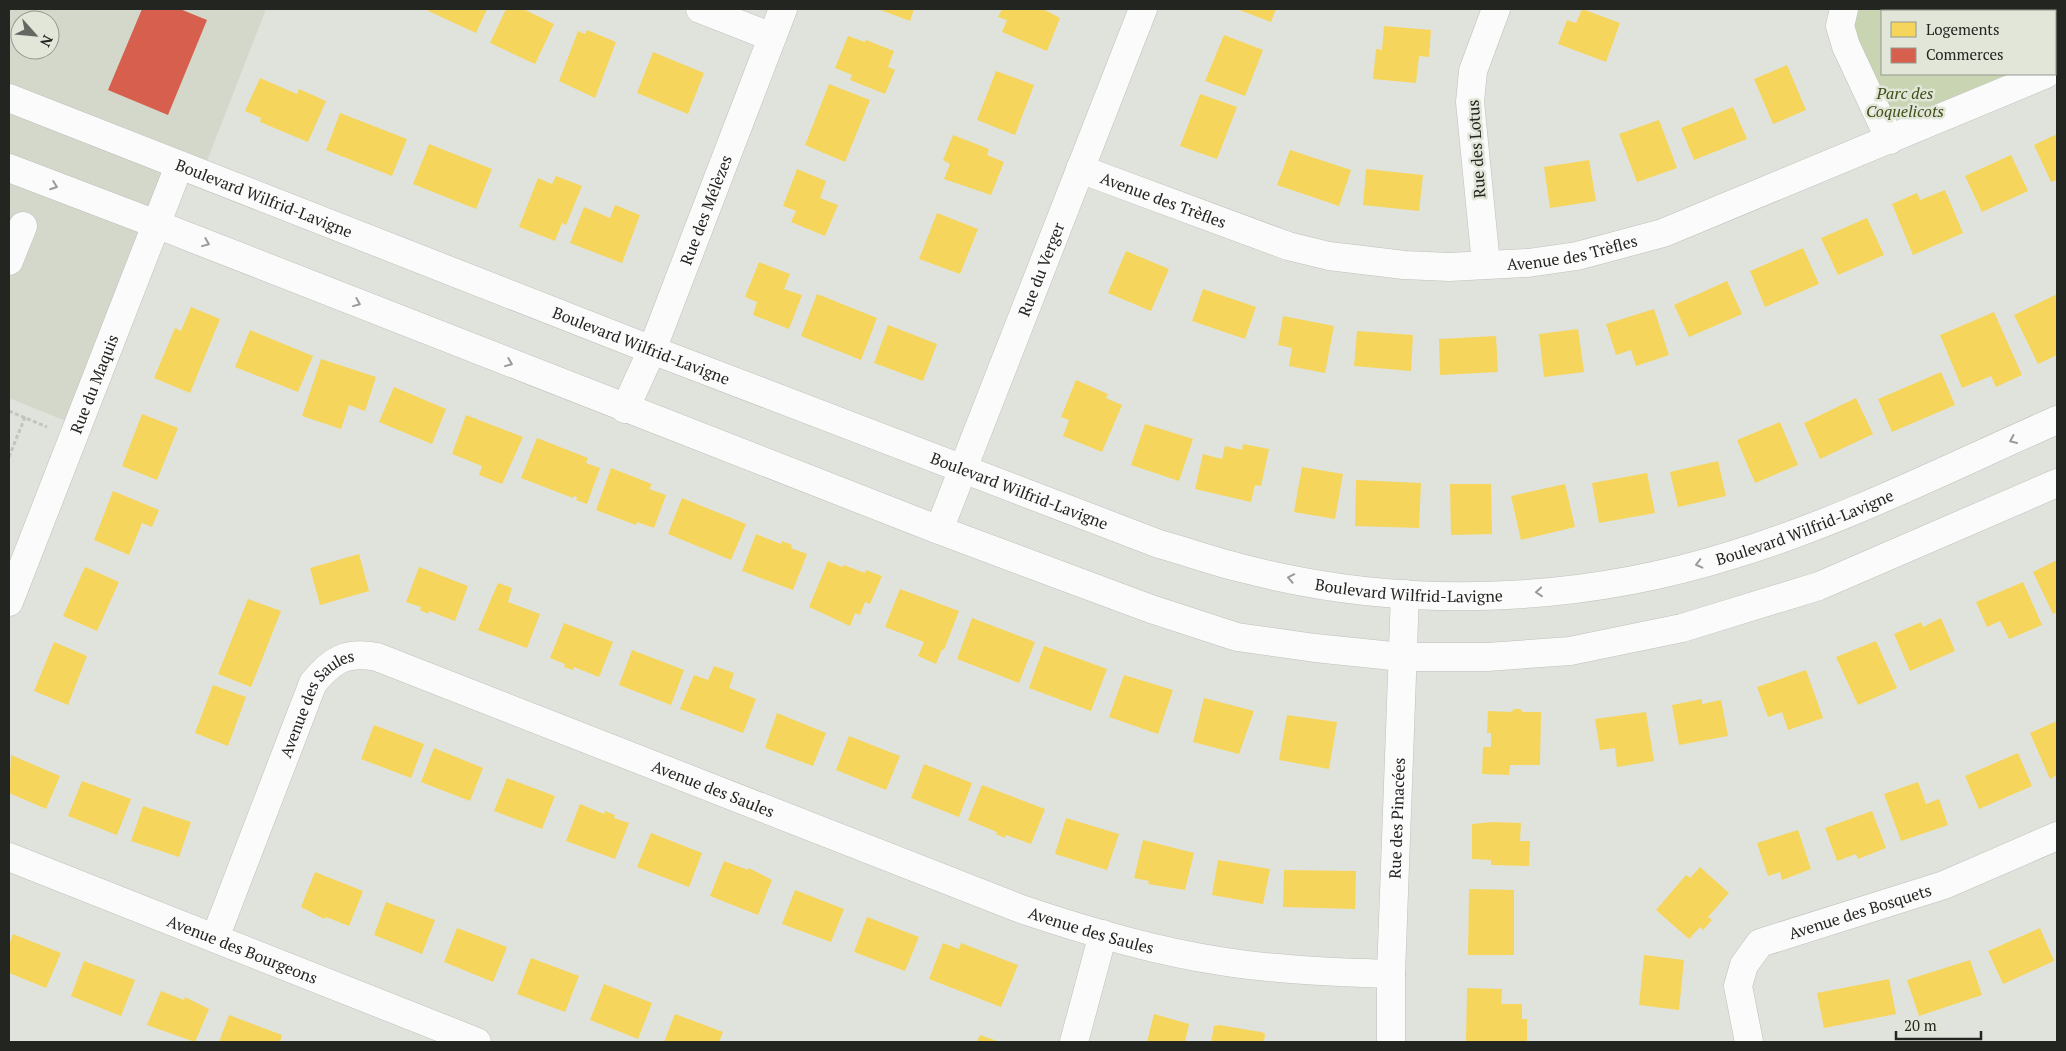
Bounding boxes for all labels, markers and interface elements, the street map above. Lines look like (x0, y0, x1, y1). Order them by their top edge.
north arrow (10, 10, 60, 60)
legend (1881, 10, 2056, 75)
text: Logements (1926, 19, 1999, 39)
text: N (36, 32, 58, 51)
text: Commerces (1926, 44, 2004, 64)
park label: Parc des Coquelicots (1866, 82, 1944, 122)
street label: Rue des Lotus (1462, 99, 1490, 199)
street label: Rue des Mélèzes (675, 152, 737, 268)
street label: Boulevard Wilfrid-Lavigne (172, 153, 356, 243)
street label: Avenue des Trèfles (1097, 167, 1230, 233)
one-way arrow (49, 180, 58, 190)
street label: Rue du Verger (1013, 218, 1070, 319)
street label: Avenue des Trèfles (1507, 229, 1640, 275)
one-way arrow (201, 237, 210, 248)
one-way arrow (353, 297, 361, 307)
street label: Boulevard Wilfrid-Lavigne (550, 301, 733, 390)
street label: Rue du Maquis (65, 331, 123, 437)
one-way arrow (504, 357, 512, 367)
one-way arrow (2009, 433, 2018, 444)
street label: Boulevard Wilfrid-Lavigne (928, 447, 1111, 534)
street label: Boulevard Wilfrid-Lavigne (1713, 484, 1897, 570)
one-way arrow (1695, 558, 1704, 569)
street label: Boulevard Wilfrid-Lavigne (1313, 573, 1503, 607)
one-way arrow (1287, 574, 1295, 584)
one-way arrow (1535, 587, 1543, 598)
street label: Avenue des Saules (274, 645, 356, 761)
street label: Avenue des Saules (649, 755, 778, 822)
street label: Rue des Pinacées (1384, 757, 1410, 879)
street label: Avenue des Bosquets (1786, 879, 1934, 944)
street label: Avenue des Saules (1026, 901, 1156, 959)
street label: Avenue des Bourgeons (164, 910, 321, 989)
scale bar (1896, 1008, 1981, 1040)
text: 20 m (1904, 1015, 1937, 1035)

